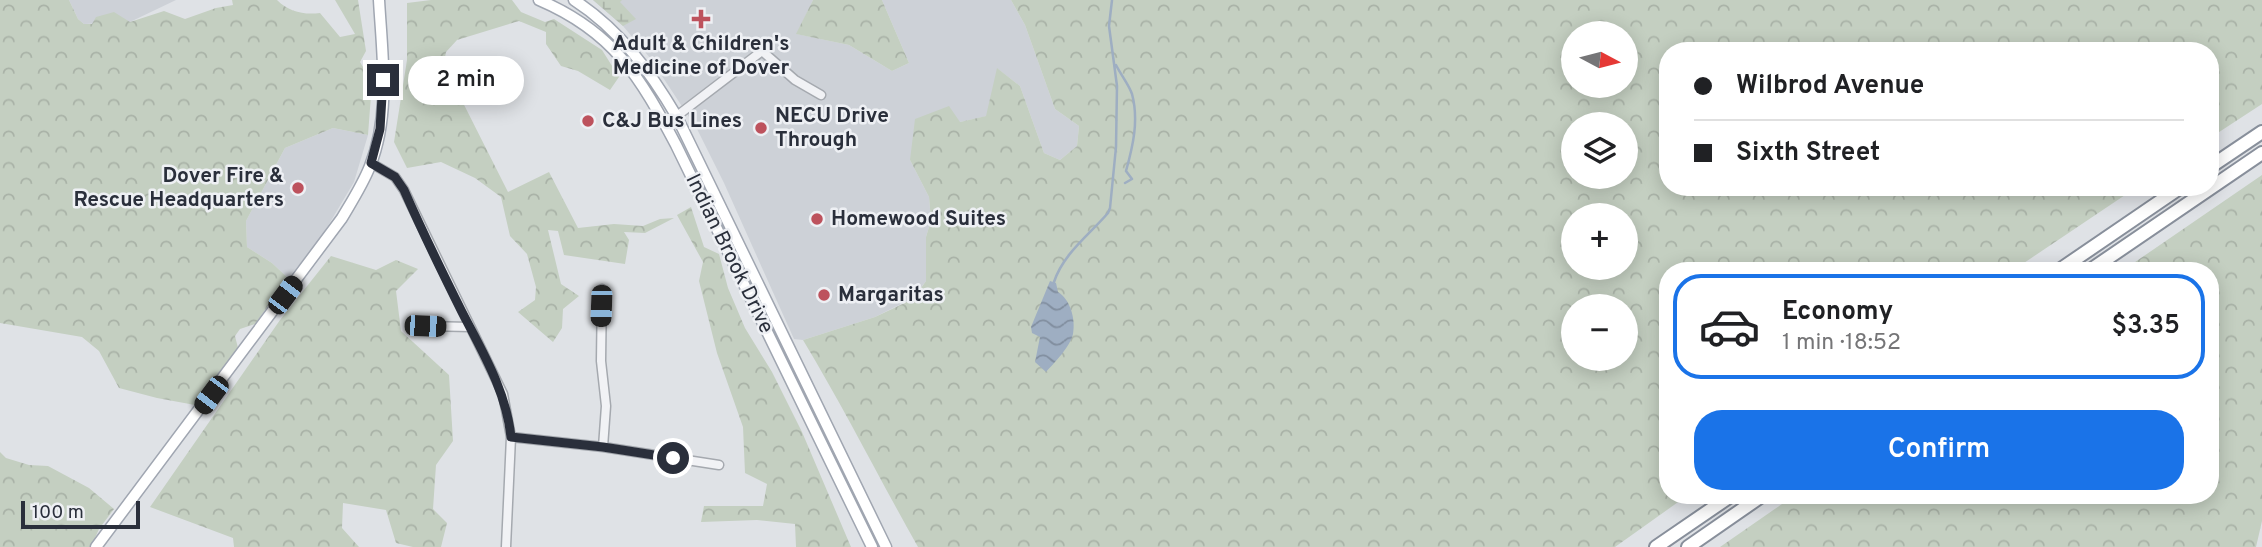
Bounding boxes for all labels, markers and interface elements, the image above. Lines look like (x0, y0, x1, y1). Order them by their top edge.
marker: Adult & Children's Medicine of Dover (691, 9, 711, 29)
north arrow (1561, 21, 1638, 98)
map controls (1561, 21, 1638, 371)
place label: Adult & Children's Medicine of Dover (612, 31, 790, 82)
callout: 2 min (408, 56, 523, 104)
route end (367, 64, 399, 96)
text: 2 min (436, 66, 496, 95)
text: Wilbrod Avenue (1736, 70, 1924, 103)
place label: NECU Drive Through (775, 103, 889, 154)
place label: C&J Bus Lines (602, 108, 742, 135)
button: layers (1561, 112, 1638, 189)
marker: C&J Bus Lines (580, 113, 596, 129)
marker: NECU Drive Through (753, 120, 769, 136)
text: Sixth Street (1736, 137, 1880, 170)
place label: Dover Fire & Rescue Headquarters (73, 163, 284, 214)
street label: Indian Brook Drive (679, 170, 779, 338)
marker: Dover Fire & Rescue Headquarters (290, 180, 306, 196)
button: + (1561, 203, 1638, 280)
place label: Homewood Suites (831, 206, 1006, 233)
marker: Homewood Suites (809, 211, 825, 227)
car (264, 272, 307, 318)
place label: Margaritas (838, 282, 944, 309)
car (590, 285, 613, 327)
marker: Margaritas (816, 287, 832, 303)
button: − (1561, 294, 1638, 371)
icon: car (1698, 295, 1761, 358)
text: Economy (1782, 296, 1893, 329)
text: $3.35 (2112, 310, 2180, 343)
car (404, 315, 447, 337)
text: 1 min · 18:52 (1782, 329, 1901, 358)
car (190, 372, 233, 418)
button: Confirm (1694, 410, 2184, 490)
route start (657, 442, 689, 474)
scale bar (21, 498, 140, 530)
text: 100 m (32, 501, 84, 525)

